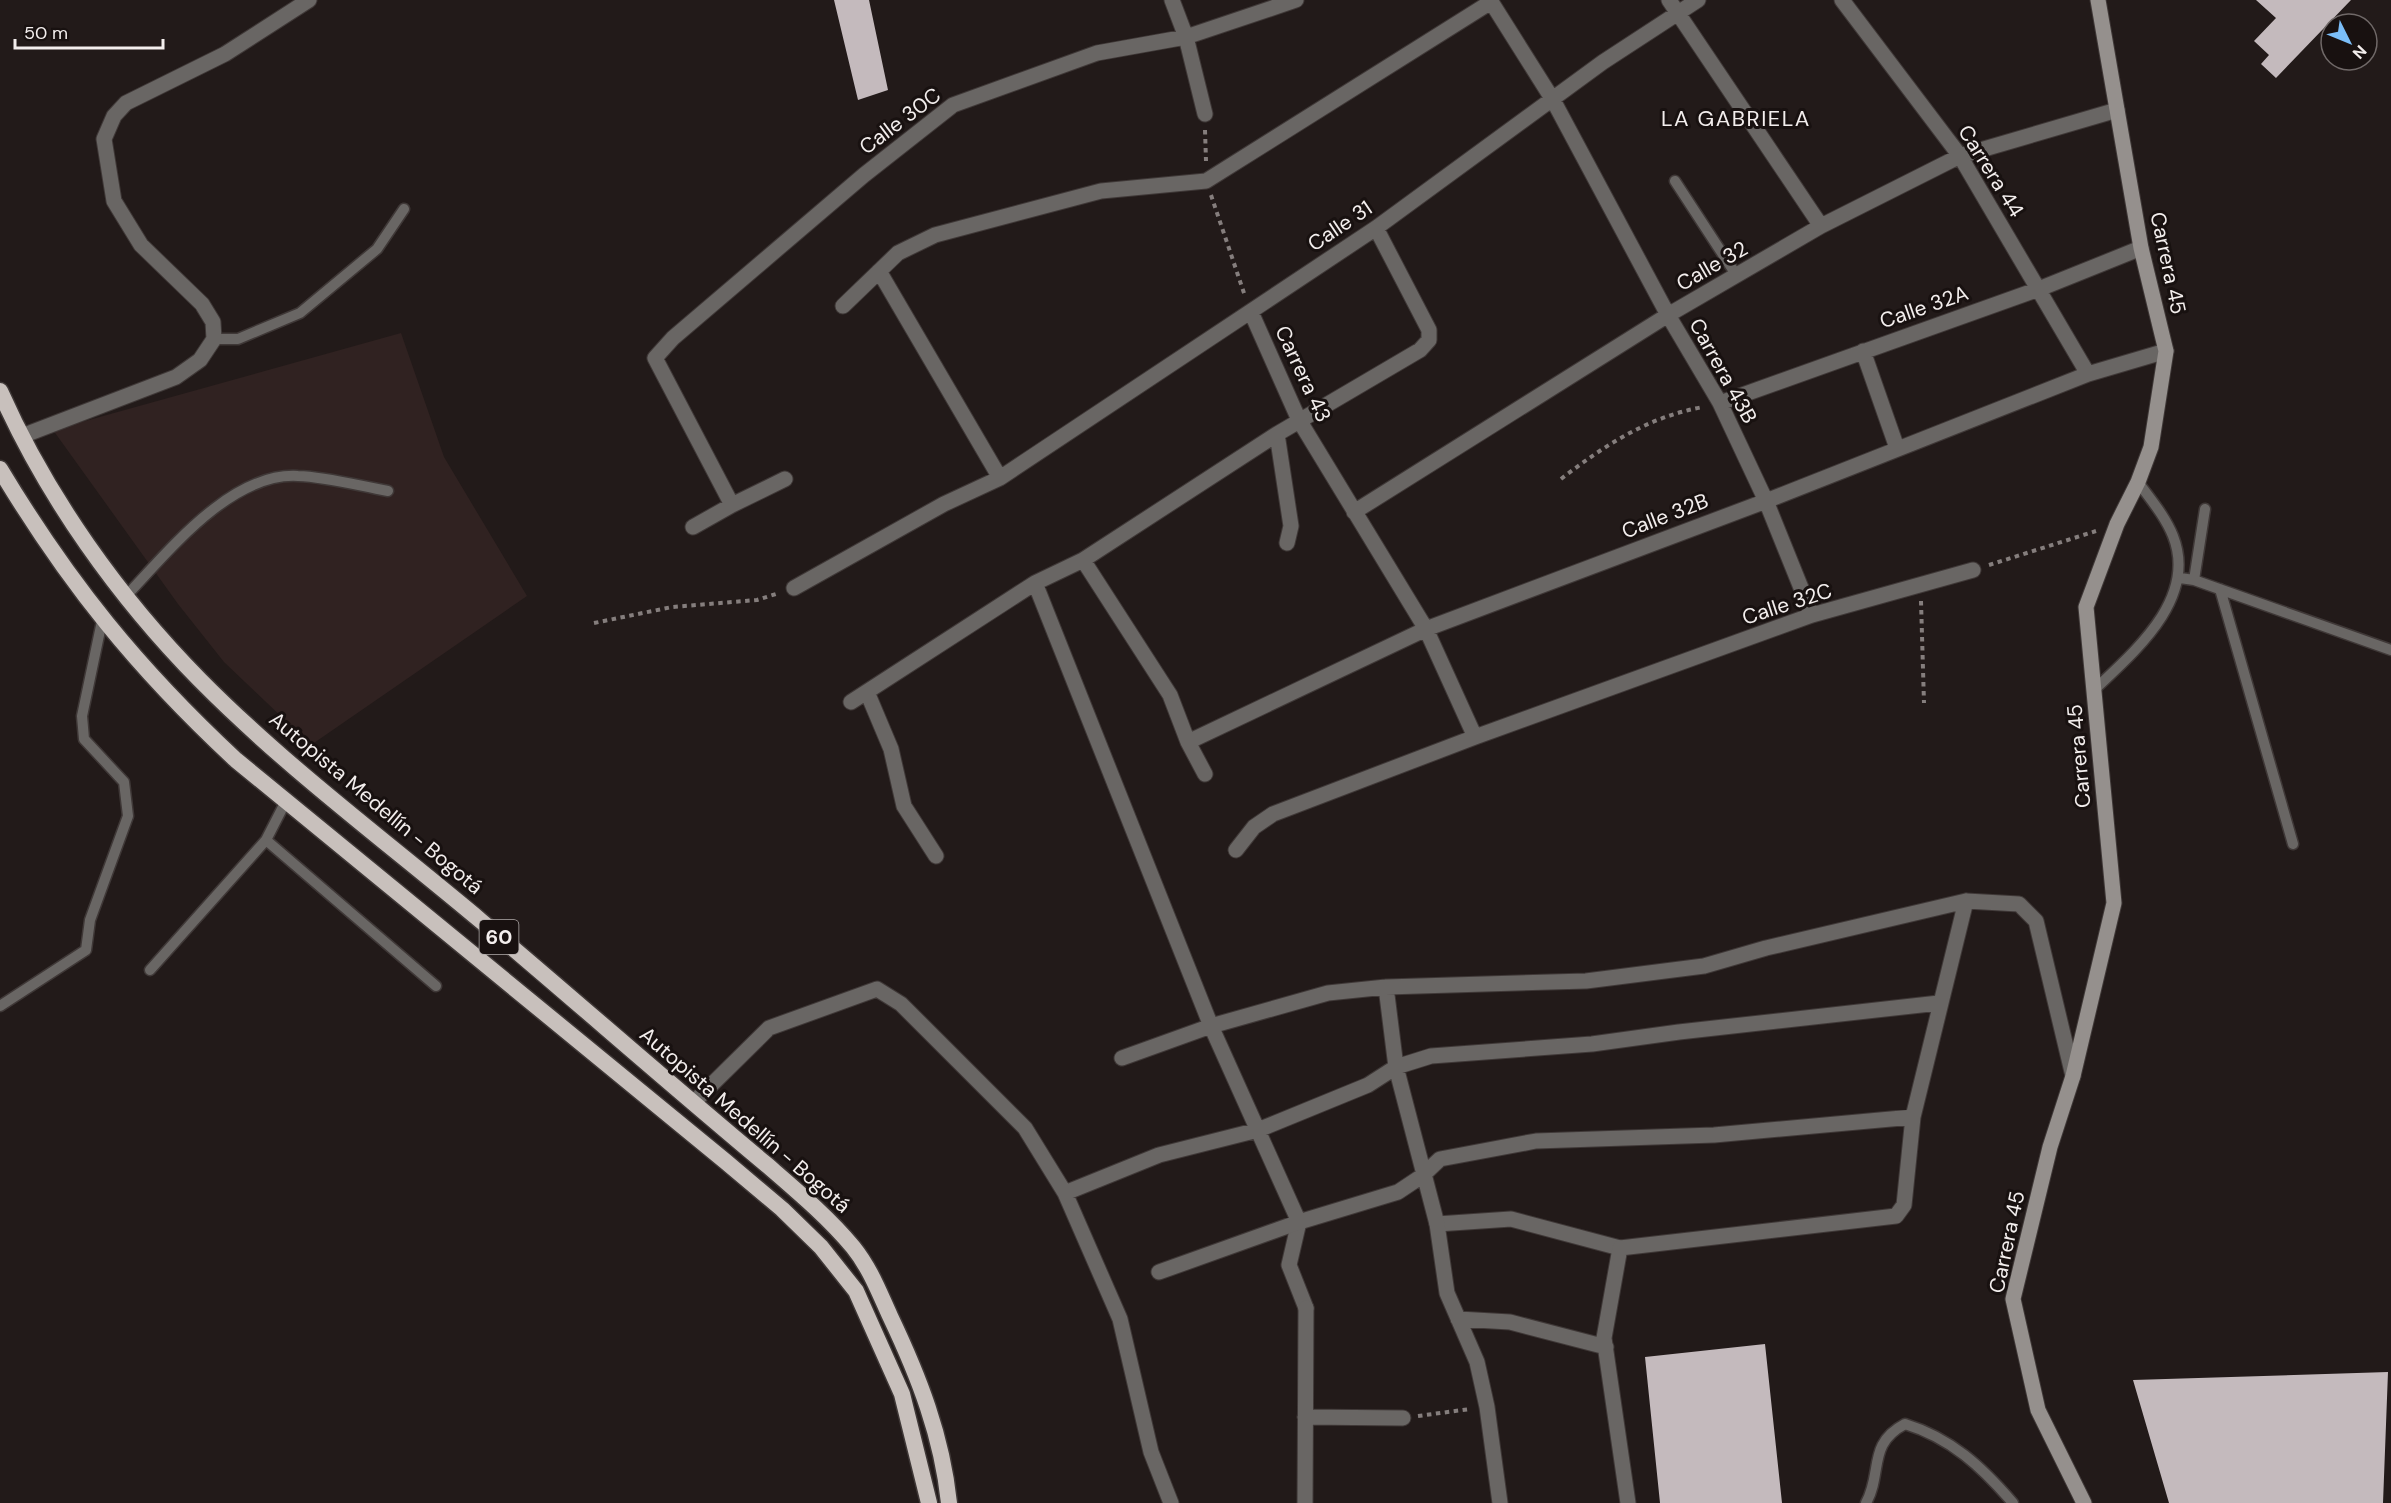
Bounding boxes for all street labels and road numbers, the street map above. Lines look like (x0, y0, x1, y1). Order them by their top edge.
street label: Calle 30C (854, 81, 946, 161)
street label: Carrera 44 (1952, 120, 2031, 223)
street label: Calle 31 (1302, 194, 1378, 258)
street label: Carrera 45 (2144, 209, 2192, 317)
street label: Calle 32 (1671, 234, 1753, 298)
street label: Calle 32A (1876, 279, 1972, 335)
street label: Carrera 43B (1683, 313, 1763, 429)
street label: Carrera 43 (1268, 321, 1338, 427)
street label: Calle 32B (1618, 487, 1712, 545)
street label: Calle 32C (1739, 576, 1835, 632)
street label: Carrera 45 (2061, 703, 2097, 809)
street label: Autopista Medellín - Bogotá (263, 705, 489, 901)
road number: 60 (480, 920, 518, 954)
street label: Autopista Medellín - Bogotá (634, 1021, 856, 1219)
street label: Carrera 45 (1983, 1188, 2031, 1296)

